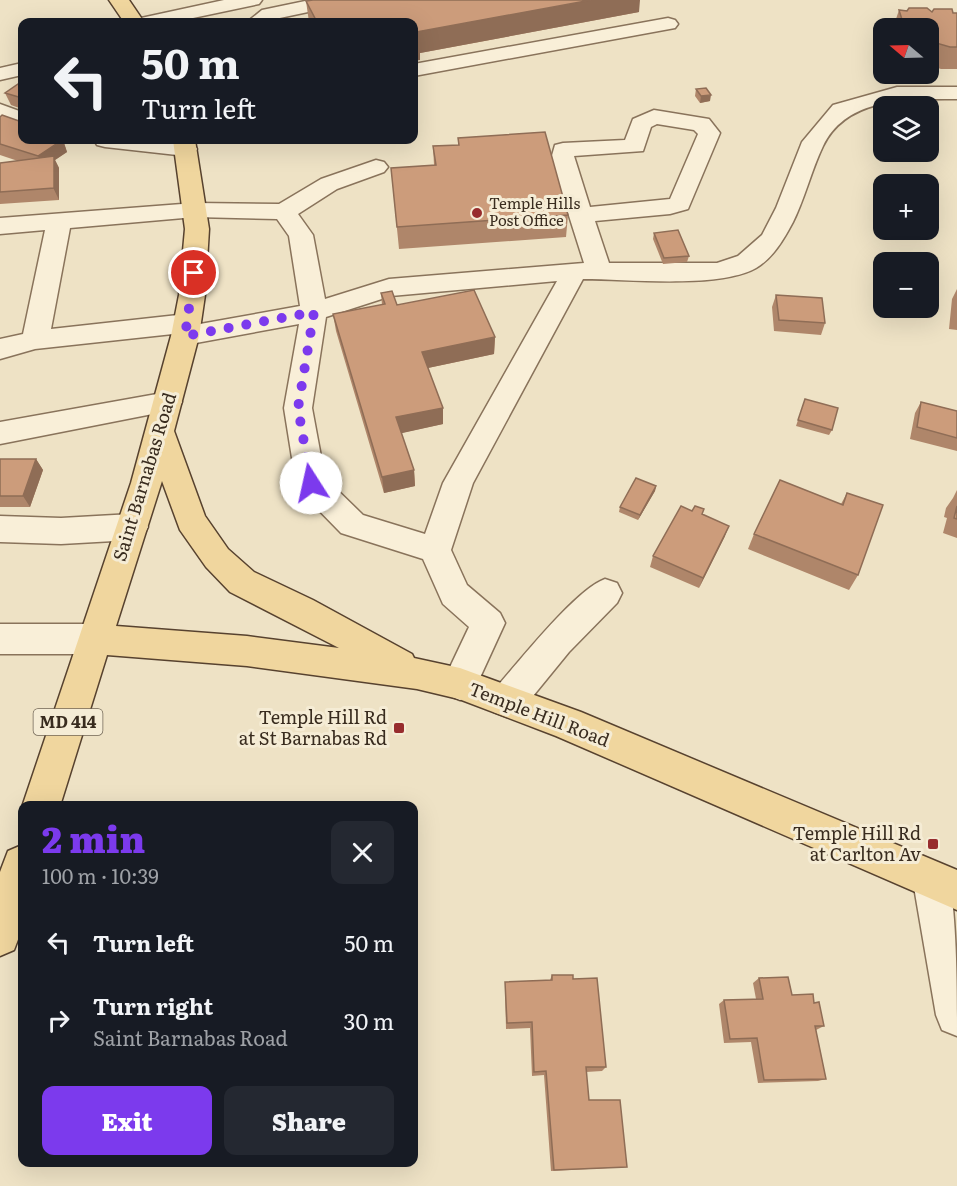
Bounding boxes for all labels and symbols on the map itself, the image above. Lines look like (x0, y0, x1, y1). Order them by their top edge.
north arrow (873, 18, 939, 84)
place label: Temple Hills Post Office (489, 191, 580, 231)
marker: Temple Hills Post Office (470, 206, 484, 220)
pin (168, 247, 219, 298)
street label: Saint Barnabas Road (105, 389, 182, 564)
position arrow (279, 451, 343, 515)
street label: Temple Hill Road (465, 674, 614, 753)
place label: Temple Hill Rd at St Barnabas Rd (239, 703, 387, 751)
road number: MD 414 (34, 709, 103, 735)
marker: Temple Hill Rd at St Barnabas Rd (392, 721, 406, 735)
place label: Temple Hill Rd at Carlton Av (793, 819, 921, 867)
marker: Temple Hill Rd at Carlton Av (926, 837, 940, 851)

